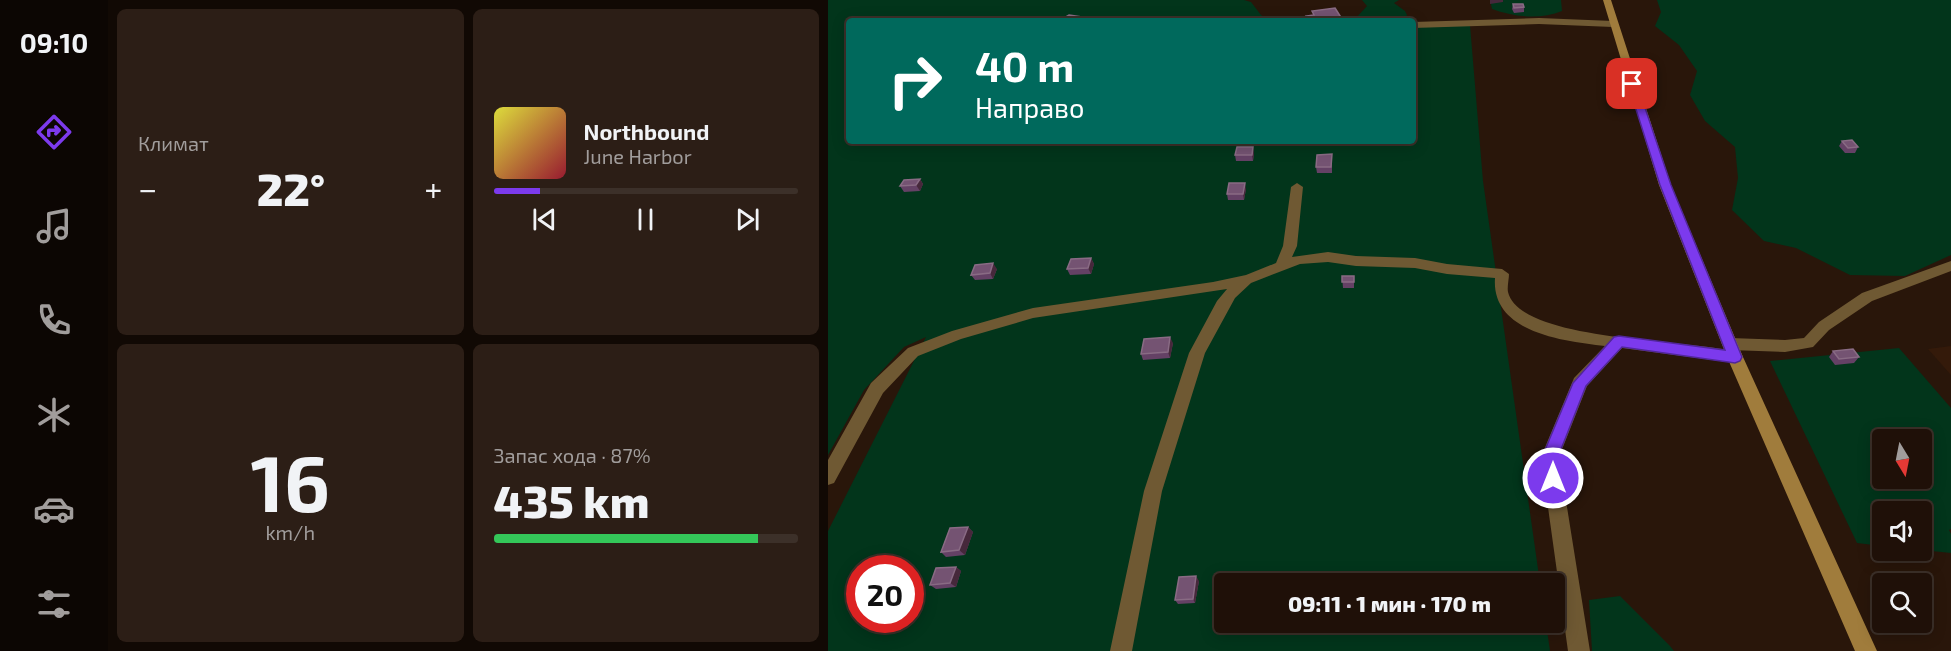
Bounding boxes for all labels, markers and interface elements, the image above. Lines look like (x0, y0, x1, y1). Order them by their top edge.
text: 09:10 (20, 26, 88, 58)
text: 40 m (975, 40, 1074, 90)
icon: right (876, 42, 954, 120)
pin (1606, 58, 1657, 109)
icon: arrive (1615, 67, 1648, 100)
text: Направо (975, 91, 1084, 123)
icon: directions (33, 111, 75, 153)
text: Northbound (584, 118, 709, 144)
text: Климат (138, 131, 209, 155)
text: June Harbor (584, 144, 692, 168)
text: 22° (257, 161, 325, 215)
text: − (138, 168, 157, 208)
text: + (424, 168, 442, 208)
icon: previous (528, 203, 561, 236)
icon: pause (629, 203, 662, 236)
icon: next (731, 203, 764, 236)
icon: music (33, 205, 75, 247)
icon: phone (33, 299, 75, 341)
icon: climate (33, 394, 75, 436)
north arrow (1872, 429, 1932, 489)
map controls (1872, 429, 1932, 633)
text: 16 (250, 434, 330, 528)
text: Запас хода · 87% (494, 443, 651, 467)
position arrow (1521, 446, 1585, 510)
text: 435 km (494, 473, 649, 527)
icon: car (33, 488, 75, 530)
button: sound (1872, 501, 1932, 561)
text: km/h (265, 520, 315, 544)
speed limit sign: 20 (846, 555, 924, 633)
button: search (1872, 573, 1932, 633)
icon: filters (33, 583, 75, 625)
text: 09:11 · 1 мин · 170 m (1288, 590, 1491, 616)

